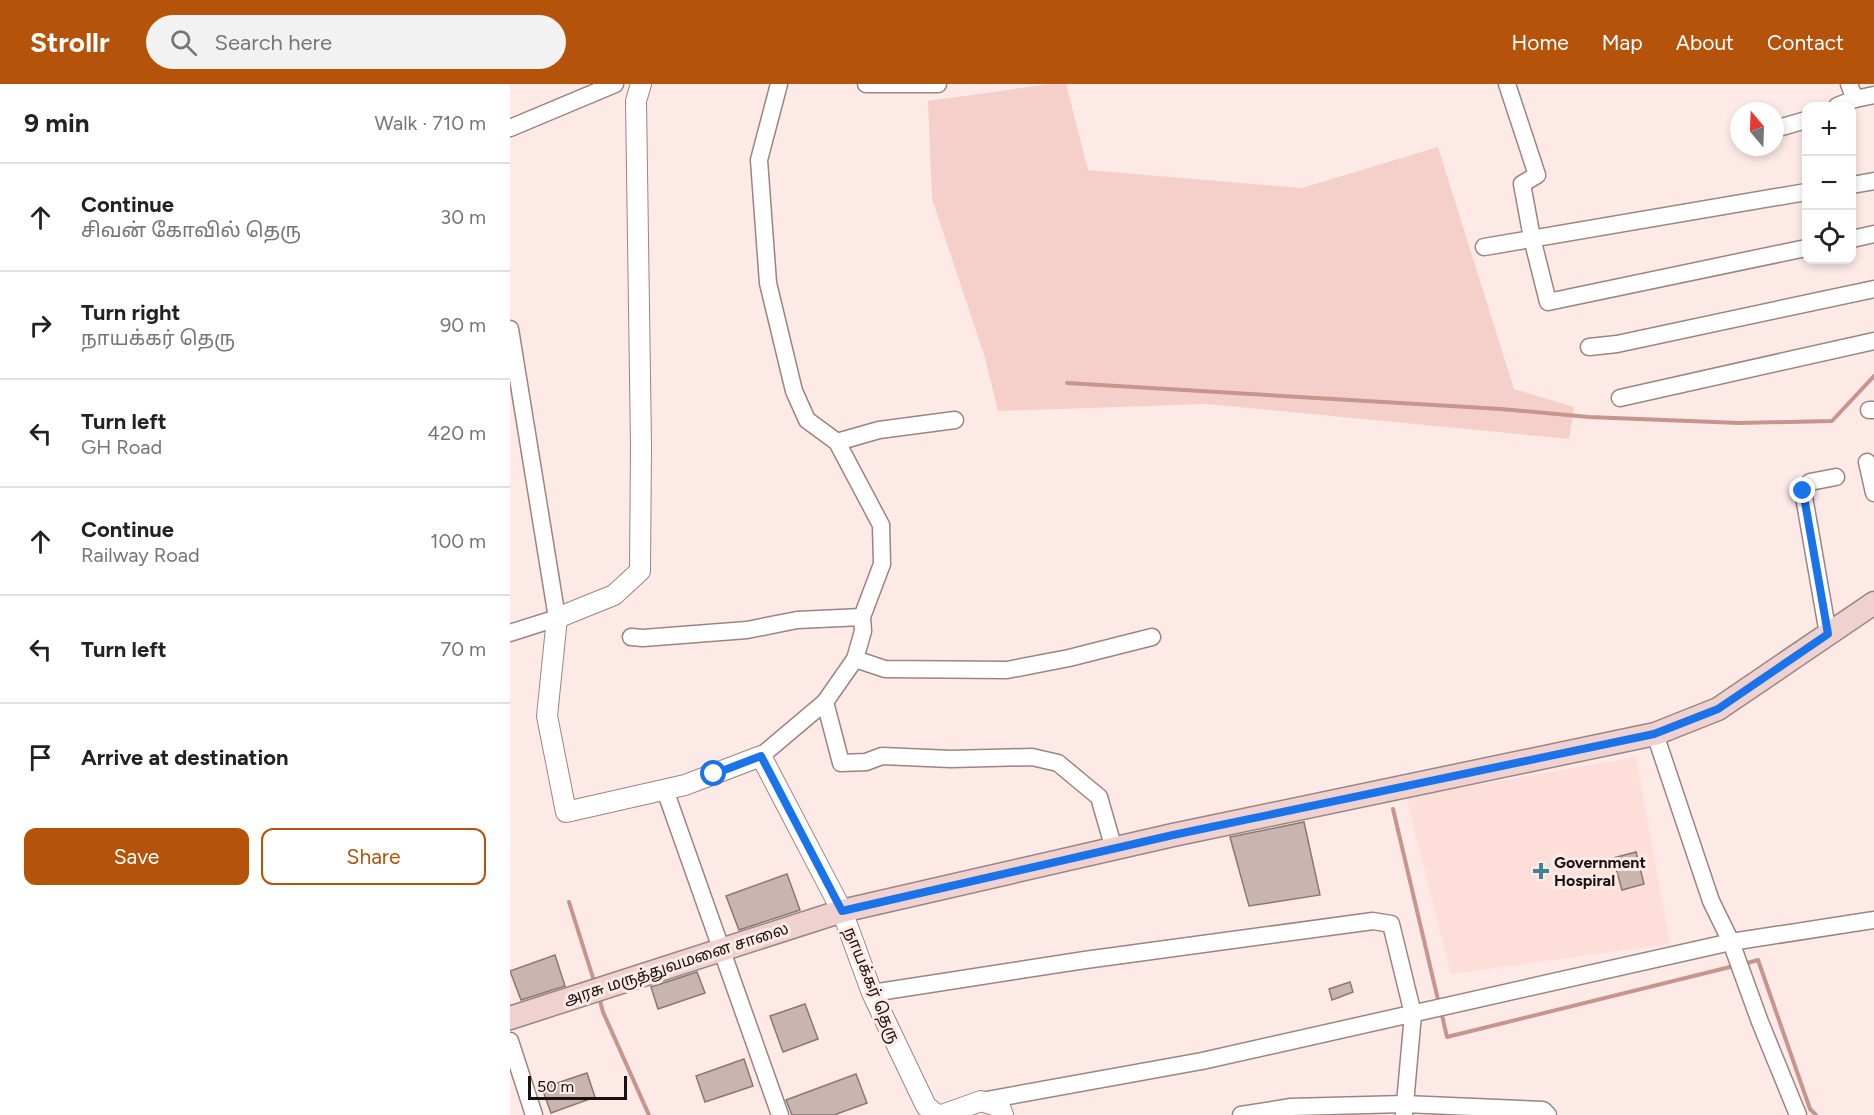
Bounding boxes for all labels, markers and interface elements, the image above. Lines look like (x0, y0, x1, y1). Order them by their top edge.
search box (146, 15, 566, 69)
text: Strollr (30, 25, 110, 59)
icon: search (167, 26, 200, 59)
text: Search here (215, 29, 332, 56)
text: Home (1512, 30, 1569, 55)
text: Map (1602, 30, 1643, 55)
text: About (1676, 30, 1734, 55)
text: Contact (1767, 30, 1844, 55)
north arrow (1730, 102, 1784, 156)
map controls (1802, 102, 1856, 264)
button: + (1802, 102, 1856, 156)
text: 9 min (24, 107, 90, 139)
text: Walk · 710 m (375, 111, 486, 135)
button: − (1802, 156, 1856, 210)
text: Continue (81, 191, 174, 218)
icon: ahead (24, 201, 57, 234)
text: 30 m (440, 205, 486, 229)
button: locate (1802, 210, 1856, 264)
text: சிவன் கோவில் தெரு (81, 218, 301, 242)
text: Turn right (81, 299, 180, 326)
icon: right (24, 309, 57, 342)
text: 90 m (440, 313, 486, 337)
text: நாயக்கர் தெரு (81, 326, 235, 350)
text: Turn left (81, 408, 167, 435)
icon: left (24, 417, 57, 450)
text: 420 m (428, 421, 486, 445)
text: GH Road (81, 435, 162, 459)
route end (1789, 477, 1815, 503)
text: Continue (81, 516, 174, 543)
icon: ahead (24, 525, 57, 558)
text: 100 m (430, 529, 486, 553)
text: Railway Road (81, 543, 200, 567)
icon: left (24, 633, 57, 666)
text: Turn left (81, 636, 167, 663)
text: 70 m (440, 637, 486, 661)
icon: arrive (24, 741, 57, 774)
text: Arrive at destination (81, 744, 289, 771)
route start (700, 760, 726, 786)
button: Save (24, 828, 249, 885)
button: Share (261, 828, 486, 885)
place label: Government Hospiral (1554, 853, 1646, 890)
marker: Government Hospiral (1532, 862, 1550, 880)
street label: அரசு மருத்துவமனை சாலை (561, 919, 791, 1011)
street label: நாயக்கர் தெரு (838, 924, 904, 1047)
scale bar (528, 1073, 627, 1100)
text: 50 m (537, 1077, 574, 1096)

